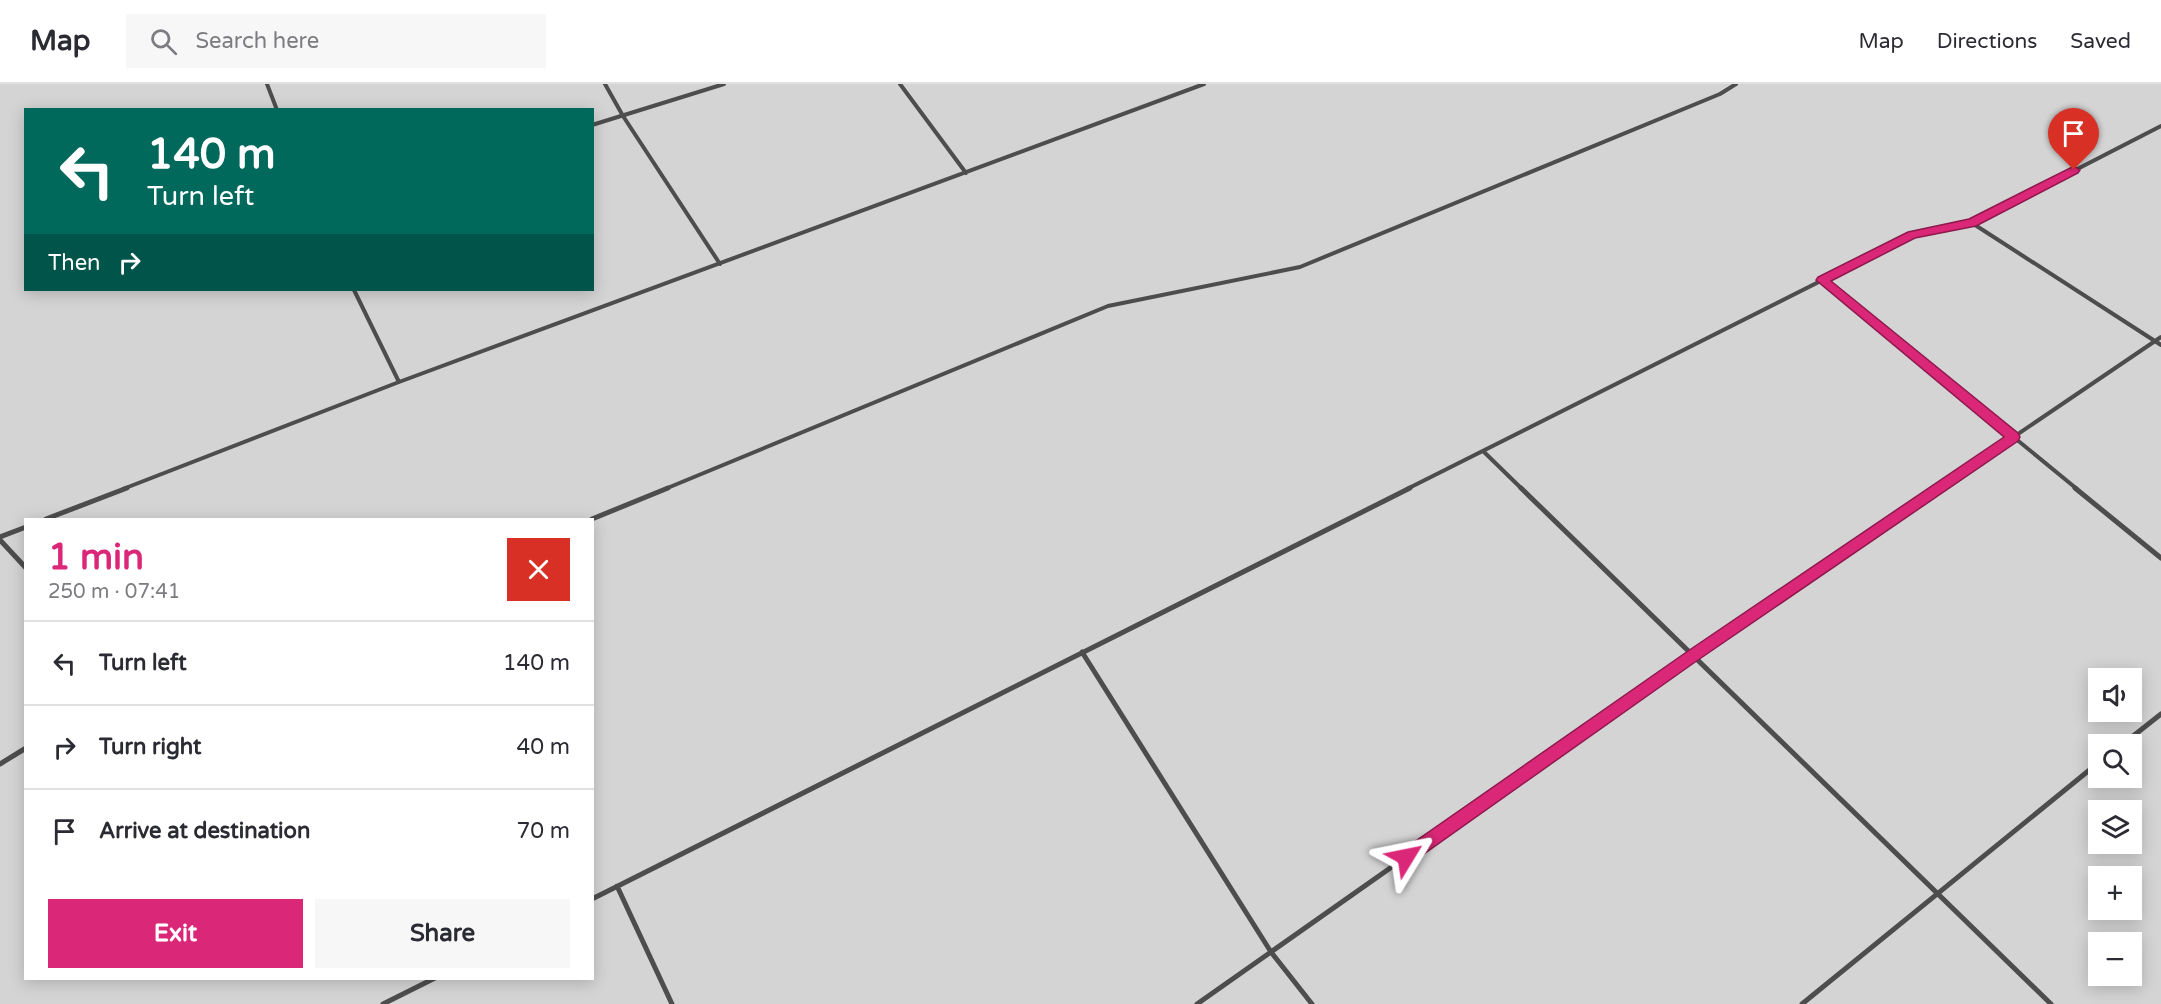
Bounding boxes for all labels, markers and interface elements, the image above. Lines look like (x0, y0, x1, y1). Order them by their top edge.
search box (126, 14, 546, 68)
text: Map (30, 24, 90, 58)
icon: search (147, 25, 180, 58)
text: Search here (195, 28, 319, 54)
text: Map (1858, 29, 1904, 54)
text: Directions (1937, 29, 2037, 54)
text: Saved (2070, 29, 2131, 54)
pin (2048, 108, 2099, 170)
icon: arrive (2057, 117, 2090, 150)
text: 140 m (147, 129, 276, 180)
icon: left (48, 132, 126, 210)
text: Turn left (147, 180, 254, 213)
icon: right (113, 246, 146, 279)
text: Then (48, 250, 101, 276)
text: 1 min (48, 536, 144, 579)
button: close (507, 538, 570, 601)
text: 250 m · 07:41 (48, 580, 180, 604)
icon: left (48, 647, 81, 680)
text: Turn left (99, 650, 187, 676)
text: 140 m (503, 650, 570, 676)
map controls (2088, 668, 2142, 986)
button: sound (2088, 668, 2142, 722)
icon: right (48, 731, 81, 764)
text: Turn right (99, 734, 201, 760)
text: 40 m (516, 734, 570, 760)
button: search (2088, 734, 2142, 788)
button: layers (2088, 800, 2142, 854)
icon: arrive (48, 815, 81, 848)
text: Arrive at destination (99, 818, 310, 844)
text: 70 m (516, 818, 570, 844)
position arrow (1374, 825, 1438, 889)
button: + (2088, 866, 2142, 920)
button: Exit (48, 899, 303, 968)
button: Share (315, 899, 570, 968)
button: − (2088, 932, 2142, 986)

